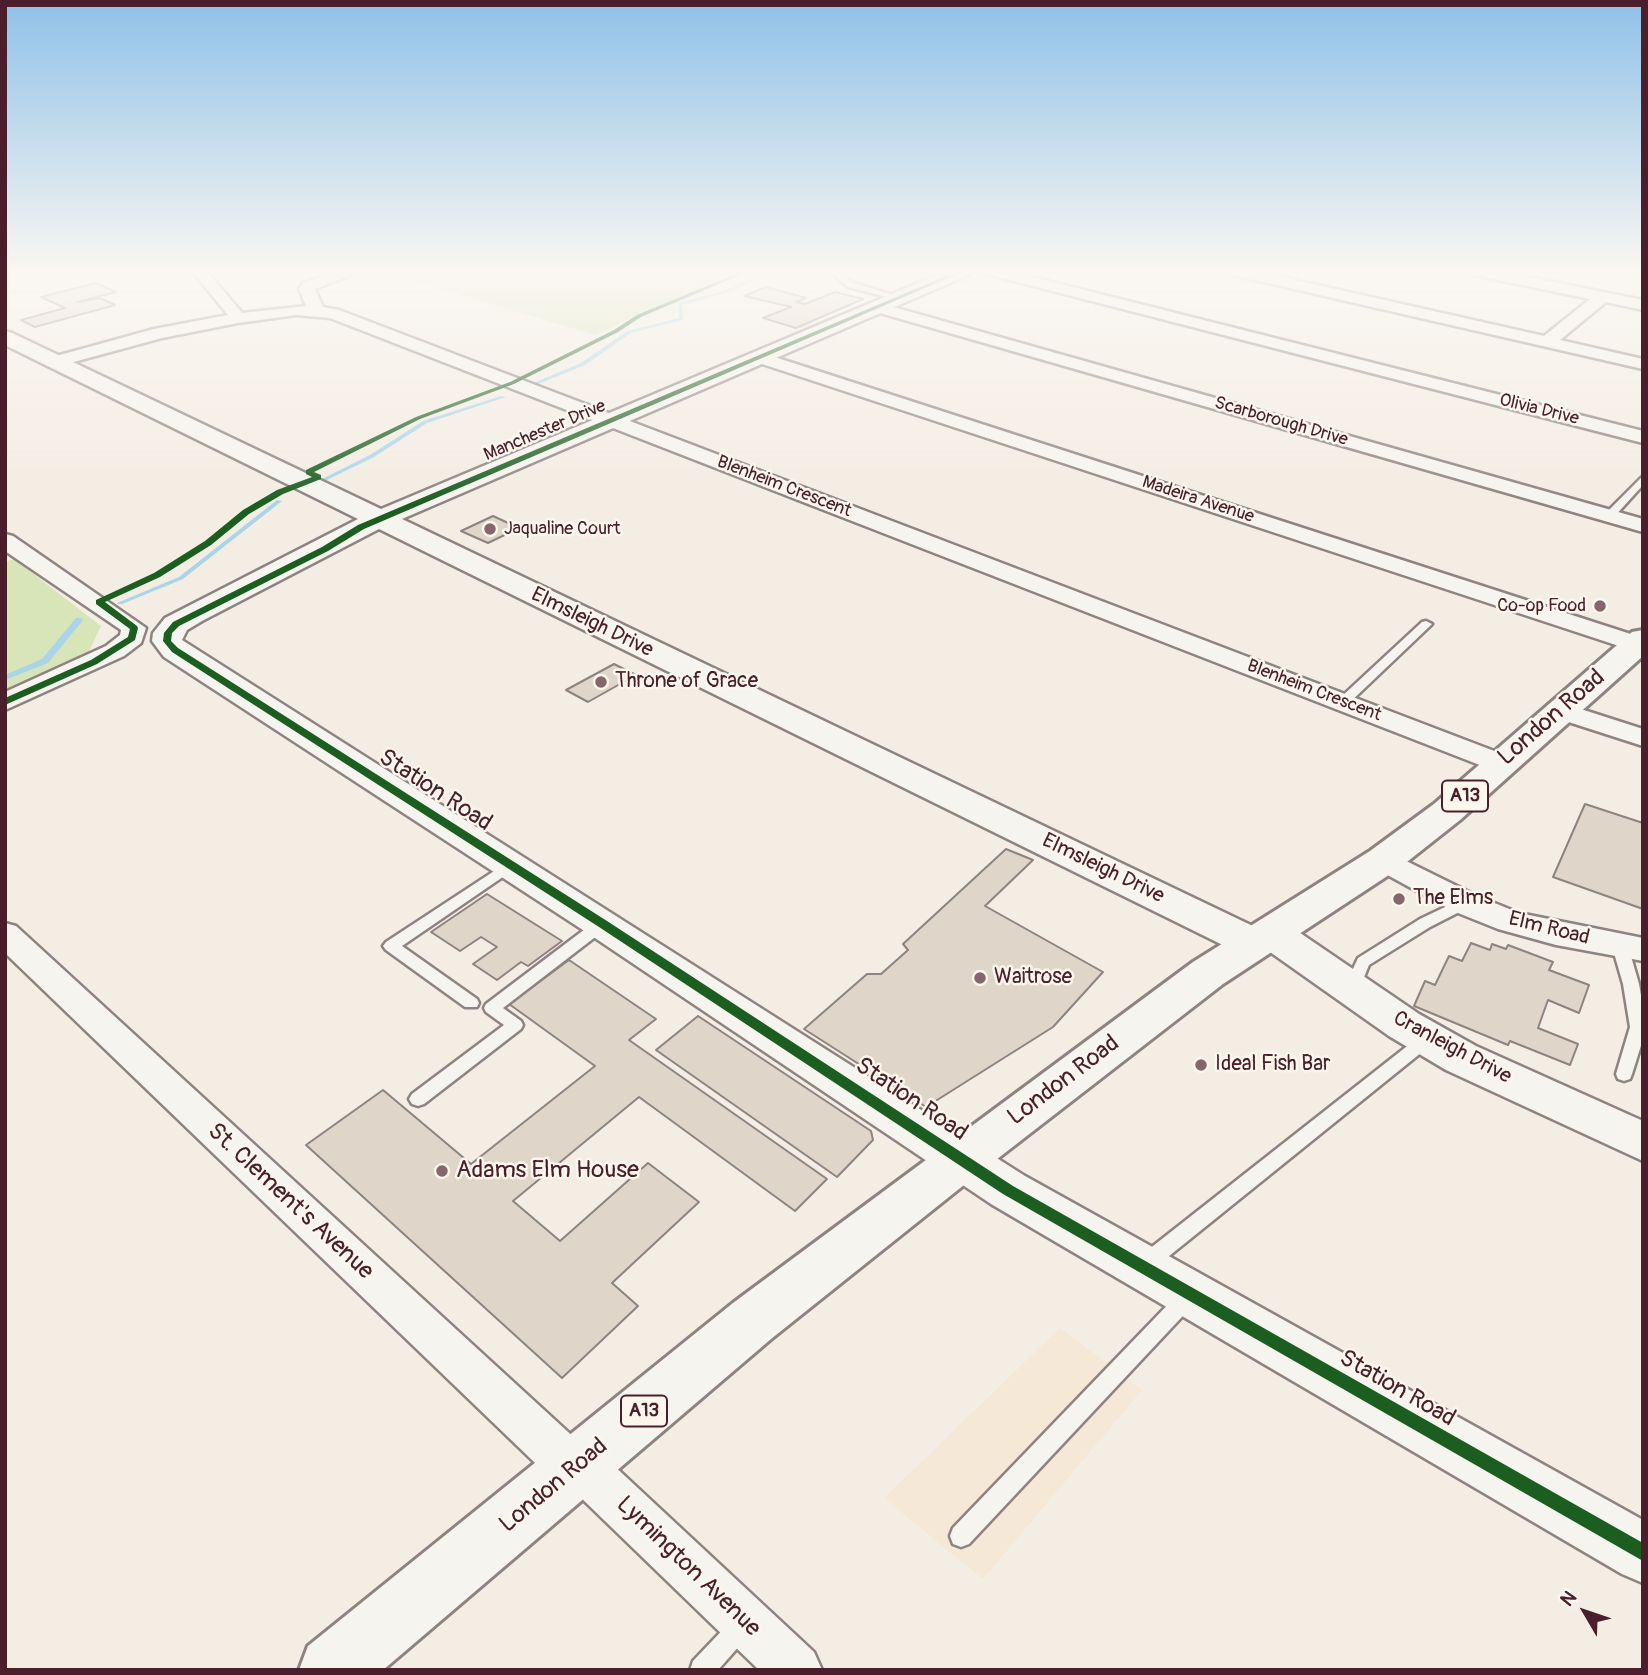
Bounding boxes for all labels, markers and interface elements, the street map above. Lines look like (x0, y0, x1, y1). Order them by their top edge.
street label: Olivia Drive (1497, 390, 1581, 430)
street label: Scarborough Drive (1212, 393, 1350, 451)
street label: Manchester Drive (481, 396, 609, 466)
street label: Blenheim Crescent (714, 451, 854, 523)
street label: Madeira Avenue (1139, 472, 1257, 528)
place label: Jaqualine Court (504, 518, 621, 540)
marker: Jaqualine Court (482, 521, 498, 537)
street label: Elmsleigh Drive (527, 583, 657, 663)
place label: Co-op Food (1497, 595, 1586, 617)
marker: Co-op Food (1592, 598, 1608, 614)
street label: Blenheim Crescent (1244, 655, 1384, 727)
street label: London Road (1493, 664, 1611, 772)
place label: Throne of Grace (615, 669, 758, 695)
marker: Throne of Grace (593, 674, 609, 690)
street label: Station Road (373, 744, 497, 838)
road number: A13 (1442, 780, 1488, 811)
street label: Elmsleigh Drive (1038, 829, 1168, 909)
place label: The Elms (1413, 886, 1493, 912)
marker: The Elms (1391, 891, 1407, 907)
street label: Elm Road (1506, 907, 1592, 951)
place label: Waitrose (994, 965, 1072, 991)
marker: Waitrose (972, 970, 988, 986)
street label: Cranleigh Drive (1388, 1006, 1516, 1090)
street label: London Road (1003, 1030, 1125, 1132)
street label: Station Road (849, 1052, 973, 1148)
place label: Ideal Fish Bar (1215, 1052, 1330, 1078)
marker: Ideal Fish Bar (1193, 1057, 1209, 1073)
street label: St. Clement's Avenue (201, 1118, 379, 1286)
place label: Adams Elm House (456, 1157, 639, 1185)
marker: Adams Elm House (434, 1163, 450, 1179)
street label: Station Road (1334, 1344, 1460, 1434)
road number: A13 (621, 1396, 667, 1427)
street label: London Road (494, 1432, 614, 1540)
street label: Lymington Avenue (610, 1491, 766, 1643)
north arrow (1550, 1577, 1620, 1647)
text: N (1555, 1586, 1582, 1611)

